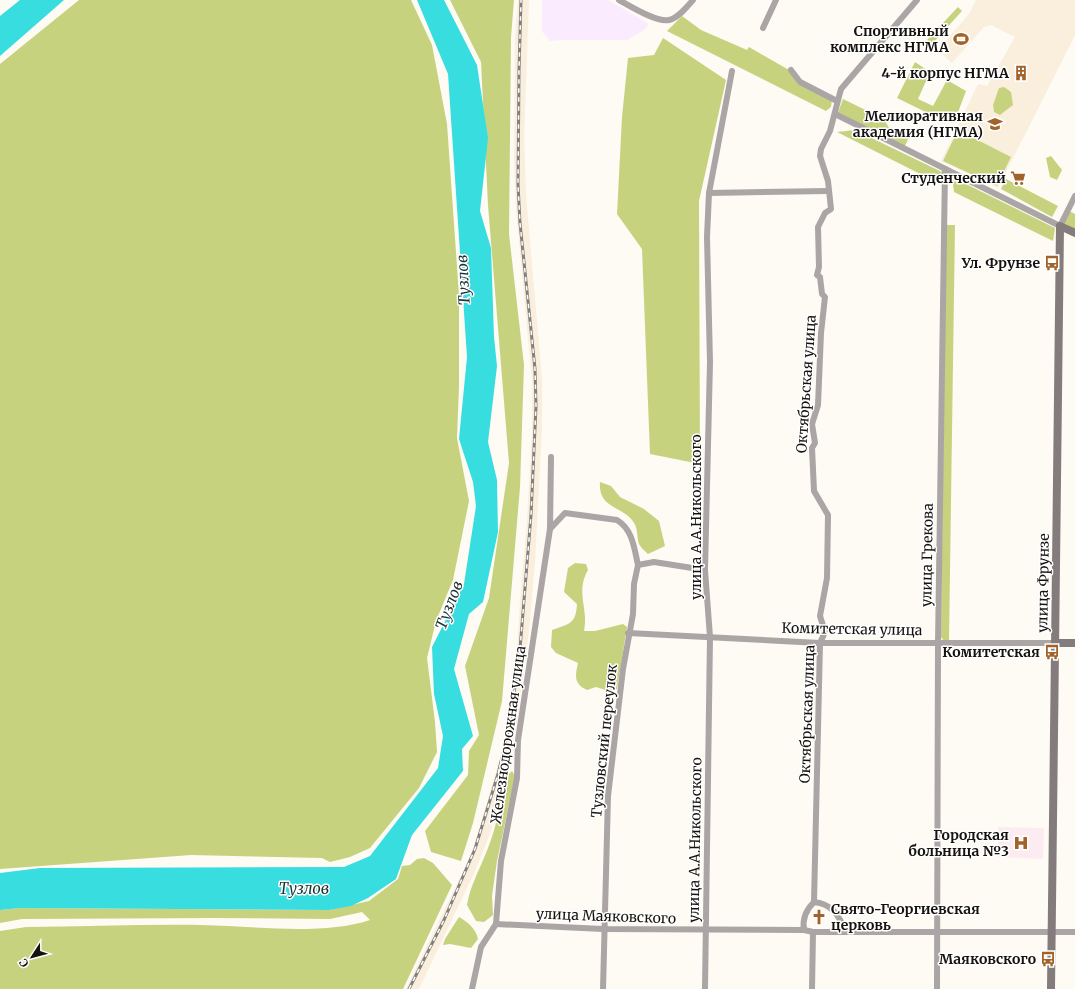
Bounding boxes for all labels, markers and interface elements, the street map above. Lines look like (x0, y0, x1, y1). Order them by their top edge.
place label: Спортивный комплекс НГМА (830, 22, 950, 56)
sports icon: Спортивный комплекс НГМА (952, 30, 970, 48)
place label: 4-й корпус НГМА (881, 64, 1010, 82)
building icon: 4-й корпус НГМА (1012, 64, 1030, 82)
place label: Мелиоративная академия (НГМА) (853, 107, 983, 141)
school or university icon: Мелиоративная академия (НГМА) (986, 115, 1004, 133)
place label: Студенческий (901, 169, 1006, 187)
supermarket icon: Студенческий (1009, 169, 1027, 187)
water label: Тузлов (452, 254, 474, 306)
place label: Ул. Фрунзе (961, 254, 1040, 272)
bus stop icon: Ул. Фрунзе (1043, 254, 1061, 272)
street label: Октябрьская улица (792, 314, 820, 454)
street label: улица А.А.Никольского (687, 434, 705, 600)
street label: улица Грекова (917, 502, 937, 607)
street label: улица Фрунзе (1033, 533, 1053, 633)
water label: Тузлов (431, 578, 467, 632)
street label: Комитетская улица (781, 619, 923, 639)
place label: Комитетская (942, 643, 1040, 661)
bus stop icon: Комитетская (1043, 643, 1061, 661)
street label: Железнодорожная улица (487, 644, 529, 825)
street label: Октябрьская улица (796, 644, 818, 784)
street label: Тузловский переулок (587, 663, 621, 819)
street label: улица А.А.Никольского (685, 757, 705, 923)
place label: Городская больница №3 (909, 826, 1009, 860)
hospital icon: Городская больница №3 (1012, 834, 1030, 852)
water label: Тузлов (279, 879, 329, 898)
place label: Свято-Георгиевская церковь (831, 900, 980, 934)
street label: улица Маяковского (536, 905, 676, 927)
church icon: Свято-Георгиевская церковь (810, 908, 828, 926)
north arrow (12, 937, 52, 977)
place label: Маяковского (939, 950, 1036, 968)
bus stop icon: Маяковского (1039, 950, 1057, 968)
text: С (16, 956, 32, 970)

